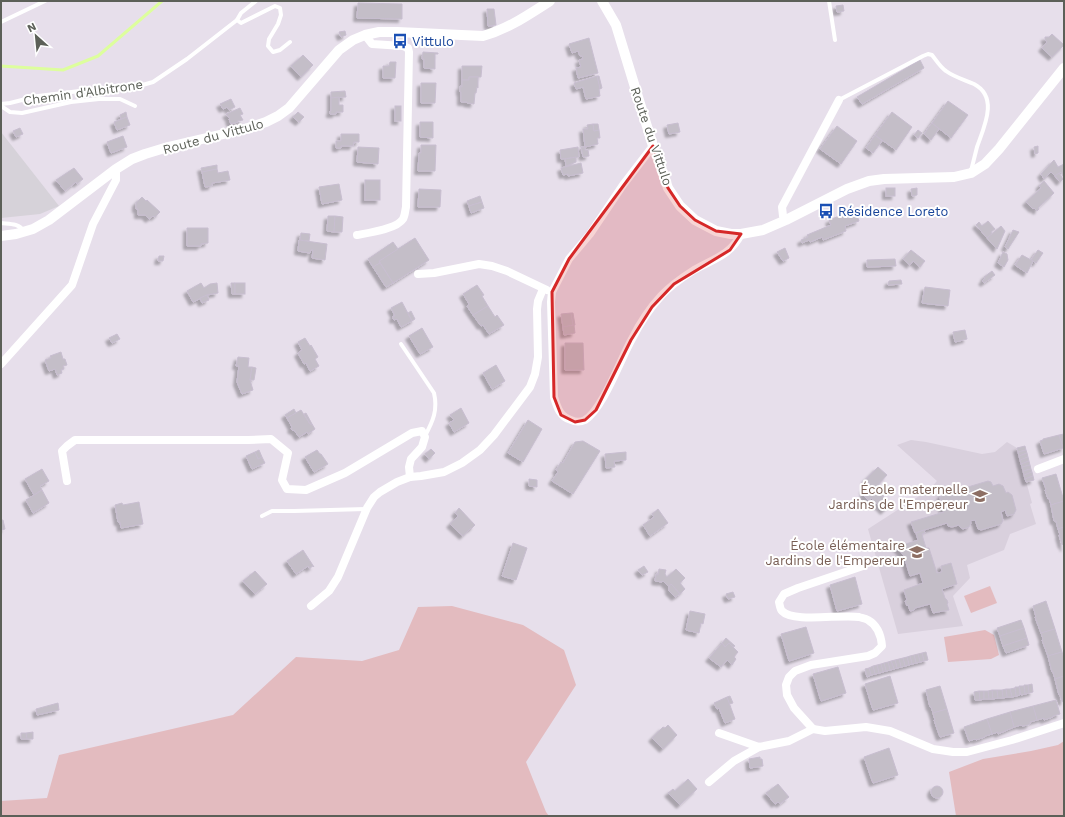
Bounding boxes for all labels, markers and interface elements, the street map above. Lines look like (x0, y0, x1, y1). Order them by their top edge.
north arrow (16, 16, 56, 56)
text: N (25, 20, 38, 35)
bus stop icon: Vittulo (391, 32, 409, 50)
place label: Vittulo (412, 34, 454, 49)
street label: Chemin d'Albitrone (22, 77, 144, 108)
street label: Route du Vittulo (628, 85, 676, 188)
street label: Route du Vittulo (161, 116, 265, 157)
bus stop icon: Résidence Loreto (817, 202, 835, 220)
place label: Résidence Loreto (838, 204, 948, 219)
place label: École maternelle Jardins de l'Empereur (828, 481, 968, 512)
school or university icon: École maternelle Jardins de l'Empereur (971, 487, 989, 505)
place label: École élémentaire Jardins de l'Empereur (765, 537, 905, 568)
school or university icon: École élémentaire Jardins de l'Empereur (908, 543, 926, 561)

